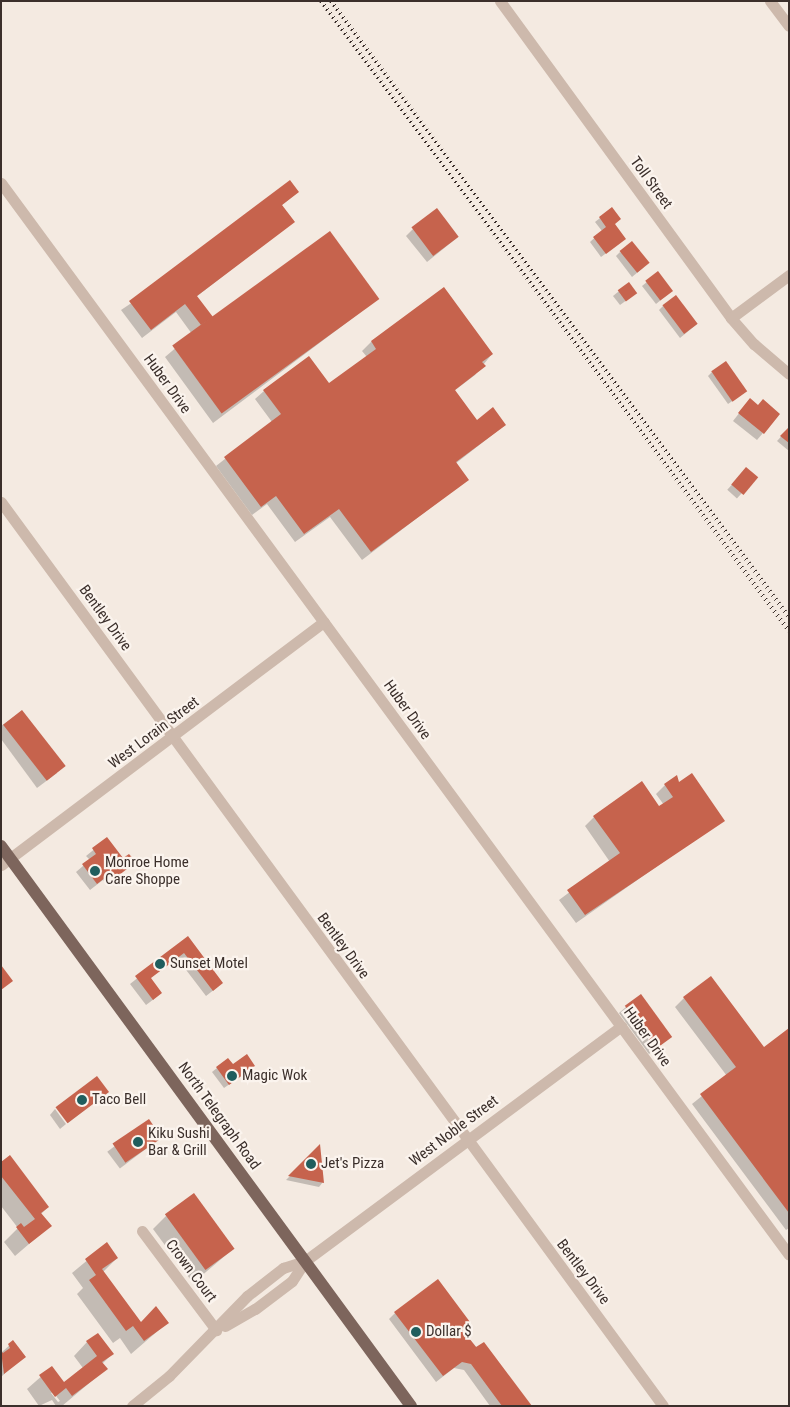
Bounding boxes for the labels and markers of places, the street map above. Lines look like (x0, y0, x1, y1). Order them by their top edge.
place label: Monroe Home Care Shoppe (105, 853, 189, 888)
marker: Monroe Home Care Shoppe (89, 865, 101, 877)
place label: Sunset Motel (170, 955, 248, 973)
marker: Sunset Motel (154, 958, 166, 970)
place label: Magic Wok (242, 1067, 307, 1085)
marker: Magic Wok (226, 1070, 238, 1082)
place label: Taco Bell (92, 1091, 146, 1109)
marker: Taco Bell (76, 1094, 88, 1106)
place label: Kiku Sushi Bar & Grill (148, 1124, 210, 1159)
marker: Kiku Sushi Bar & Grill (132, 1136, 144, 1148)
place label: Jet's Pizza (321, 1155, 384, 1173)
marker: Jet's Pizza (305, 1158, 317, 1170)
place label: Dollar $ (426, 1323, 472, 1341)
marker: Dollar $ (410, 1326, 422, 1338)

